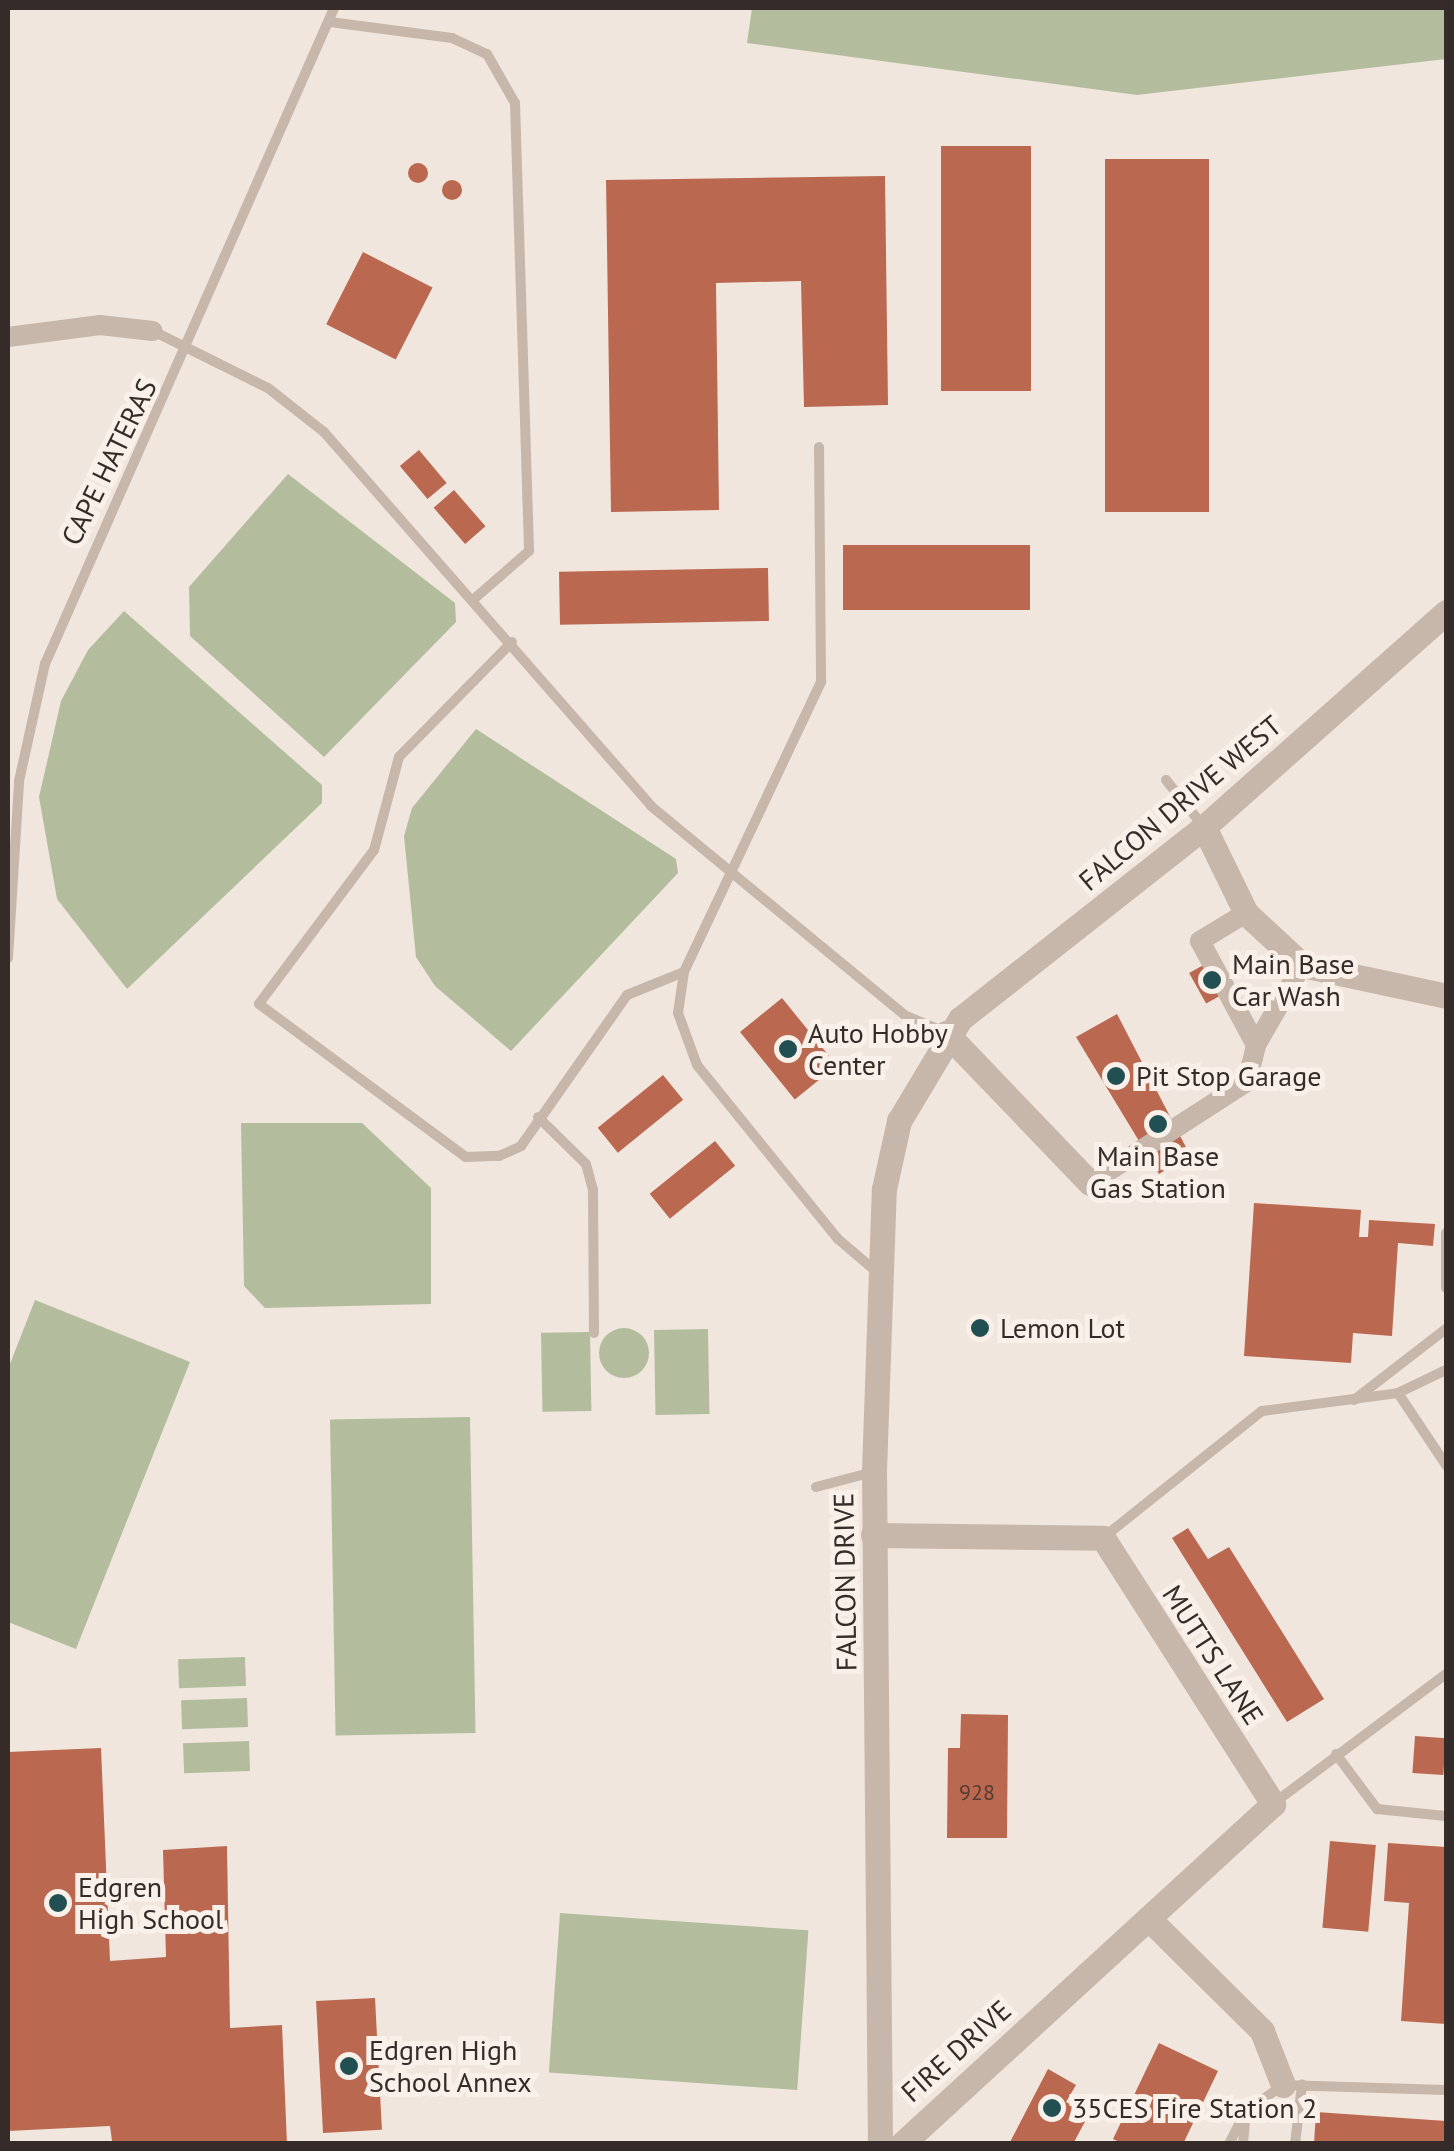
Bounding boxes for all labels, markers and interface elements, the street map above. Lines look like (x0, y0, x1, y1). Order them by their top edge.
street label: CAPE HATERAS (54, 373, 164, 551)
street label: FALCON DRIVE WEST (1072, 708, 1288, 898)
place label: Main Base Car Wash (1232, 947, 1355, 1013)
marker: Main Base Car Wash (1201, 969, 1223, 991)
place label: Auto Hobby Center (808, 1016, 948, 1082)
marker: Auto Hobby Center (777, 1038, 799, 1060)
place label: Pit Stop Garage (1136, 1059, 1321, 1093)
marker: Pit Stop Garage (1105, 1065, 1127, 1087)
marker: Main Base Gas Station (1147, 1113, 1169, 1135)
place label: Main Base Gas Station (1090, 1139, 1226, 1205)
place label: Lemon Lot (1000, 1311, 1125, 1345)
marker: Lemon Lot (969, 1317, 991, 1339)
street label: FALCON DRIVE (827, 1493, 863, 1671)
street label: MUTTS LANE (1156, 1579, 1270, 1731)
house number: 928 (959, 1780, 995, 1806)
place label: Edgren High School (78, 1870, 223, 1936)
marker: Edgren High School (47, 1892, 69, 1914)
street label: FIRE DRIVE (894, 1993, 1018, 2109)
place label: Edgren High School Annex (369, 2033, 532, 2099)
marker: Edgren High School Annex (338, 2055, 360, 2077)
place label: 35CES Fire Station 2 (1072, 2091, 1317, 2125)
marker: 35CES Fire Station 2 (1041, 2097, 1063, 2119)

